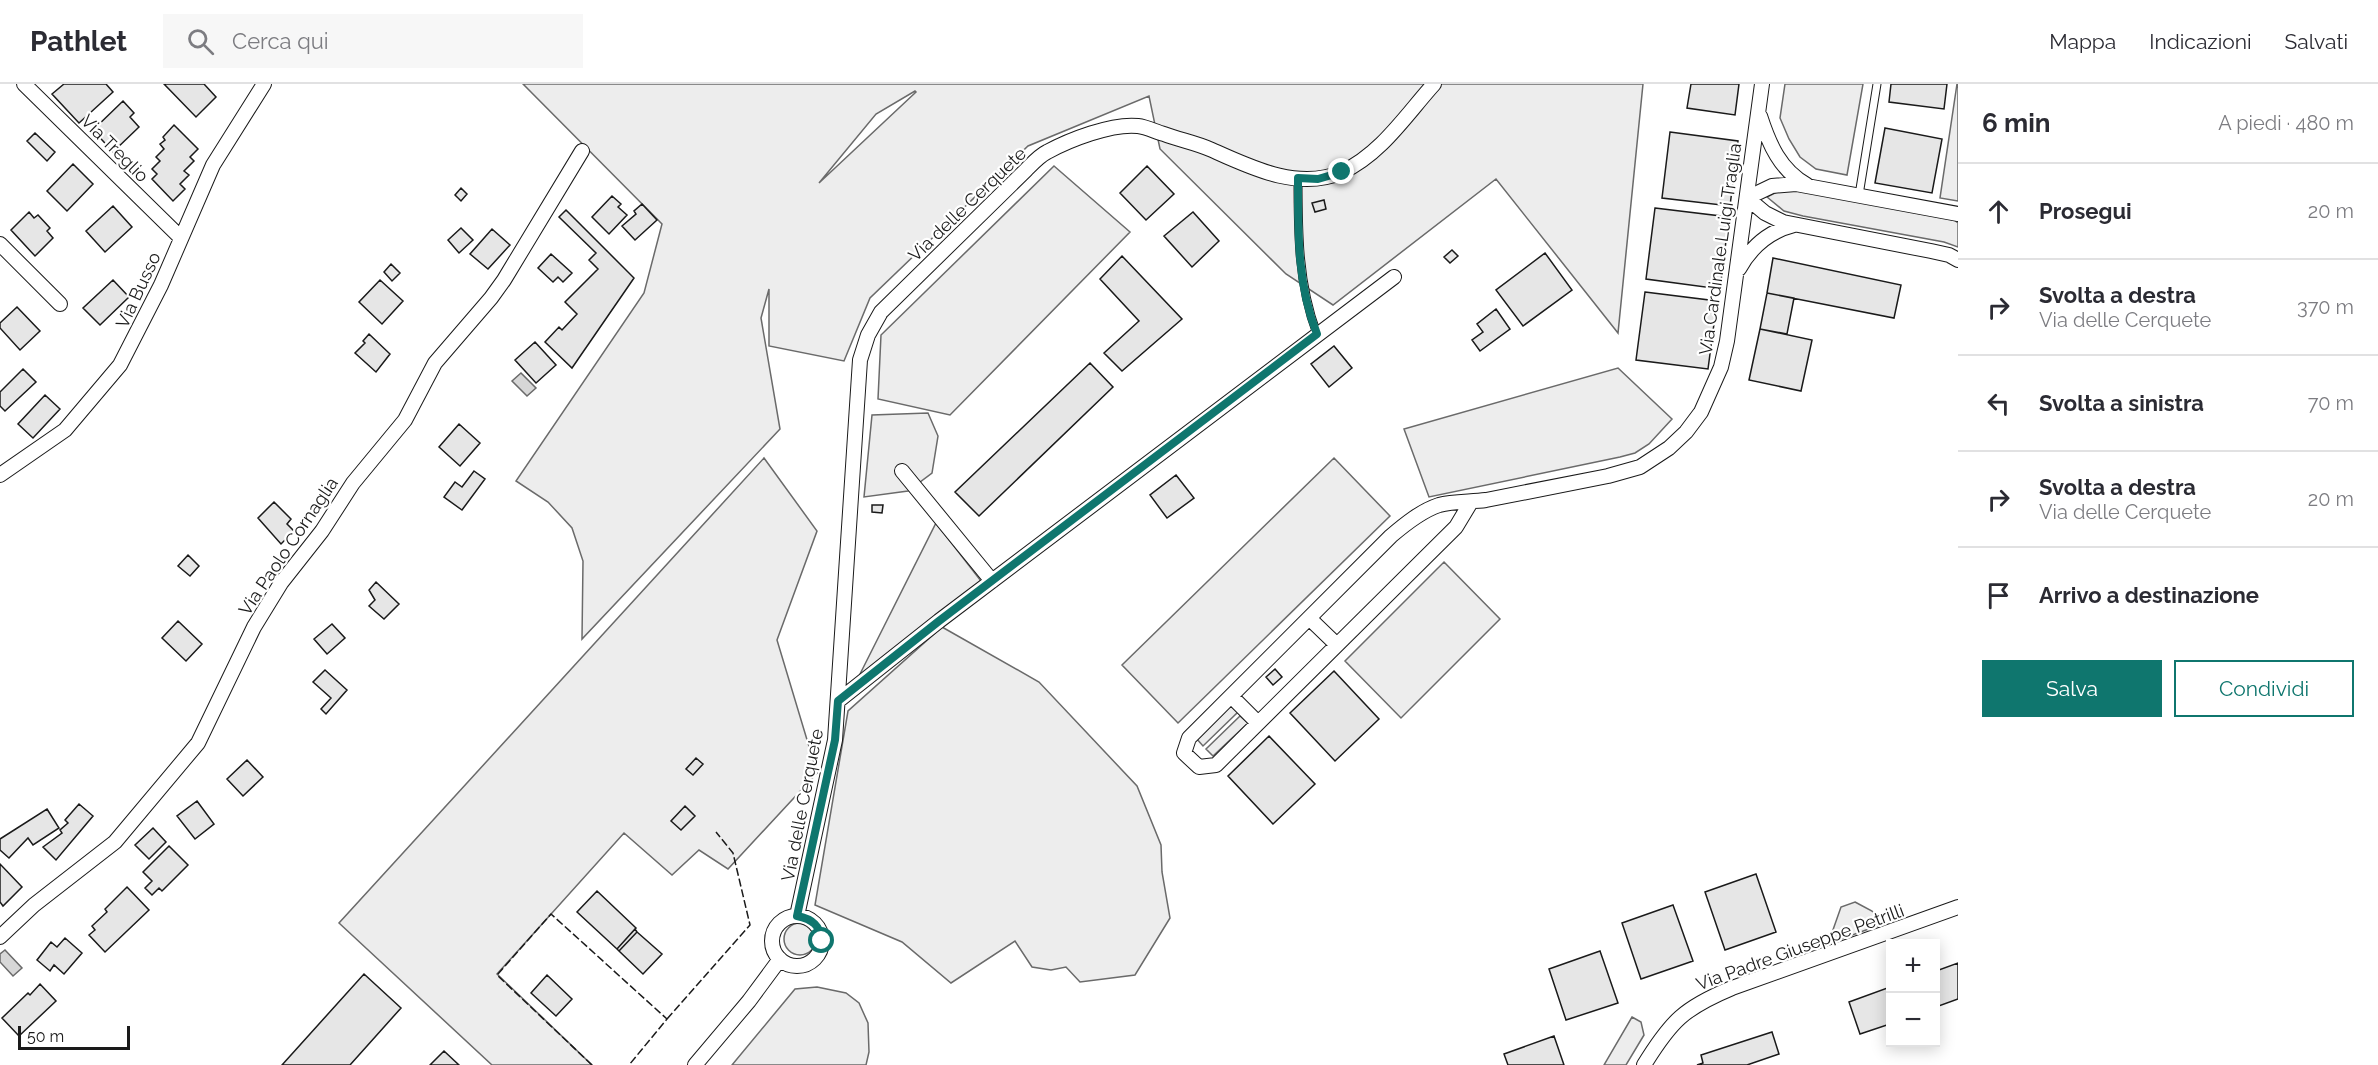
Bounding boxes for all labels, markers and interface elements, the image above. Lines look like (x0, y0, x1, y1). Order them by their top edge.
search box (163, 14, 583, 68)
text: Pathlet (30, 25, 127, 58)
icon: search (184, 25, 217, 58)
text: Cerca qui (232, 28, 329, 54)
text: Mappa (2049, 29, 2116, 54)
text: Indicazioni (2149, 29, 2252, 54)
text: Salvati (2285, 29, 2348, 54)
text: 6 min (1982, 108, 2051, 138)
street label: Via Treglio (77, 110, 153, 186)
text: A piedi · 480 m (2218, 111, 2354, 135)
street label: Via delle Cerquete (904, 142, 1030, 265)
street label: Via Cardinale Luigi Traglia (1695, 142, 1745, 356)
route end (1328, 158, 1354, 184)
icon: ahead (1982, 195, 2015, 228)
text: Prosegui (2039, 198, 2132, 224)
text: 20 m (2308, 199, 2354, 223)
street label: Via Busso (111, 248, 165, 331)
text: Svolta a destra (2039, 282, 2196, 308)
icon: right (1982, 291, 2015, 324)
text: 370 m (2297, 295, 2354, 319)
text: Via delle Cerquete (2039, 308, 2211, 332)
icon: left (1982, 387, 2015, 420)
text: Svolta a sinistra (2039, 390, 2204, 416)
text: 70 m (2308, 391, 2354, 415)
street label: Via Paolo Cornaglia (234, 473, 342, 619)
text: Svolta a destra (2039, 474, 2196, 500)
icon: right (1982, 483, 2015, 516)
text: 20 m (2308, 487, 2354, 511)
text: Via delle Cerquete (2039, 500, 2211, 524)
icon: arrive (1982, 579, 2015, 612)
text: Arrivo a destinazione (2039, 582, 2259, 608)
button: Salva (1982, 660, 2162, 717)
button: Condividi (2174, 660, 2354, 717)
street label: Via delle Cerquete (777, 727, 827, 883)
street label: Via Padre Giuseppe Petrilli (1693, 900, 1907, 994)
route start (808, 927, 834, 953)
map controls (1886, 939, 1940, 1047)
button: + (1886, 939, 1940, 993)
button: − (1886, 993, 1940, 1047)
scale bar (18, 1023, 130, 1050)
text: 50 m (27, 1027, 64, 1046)

